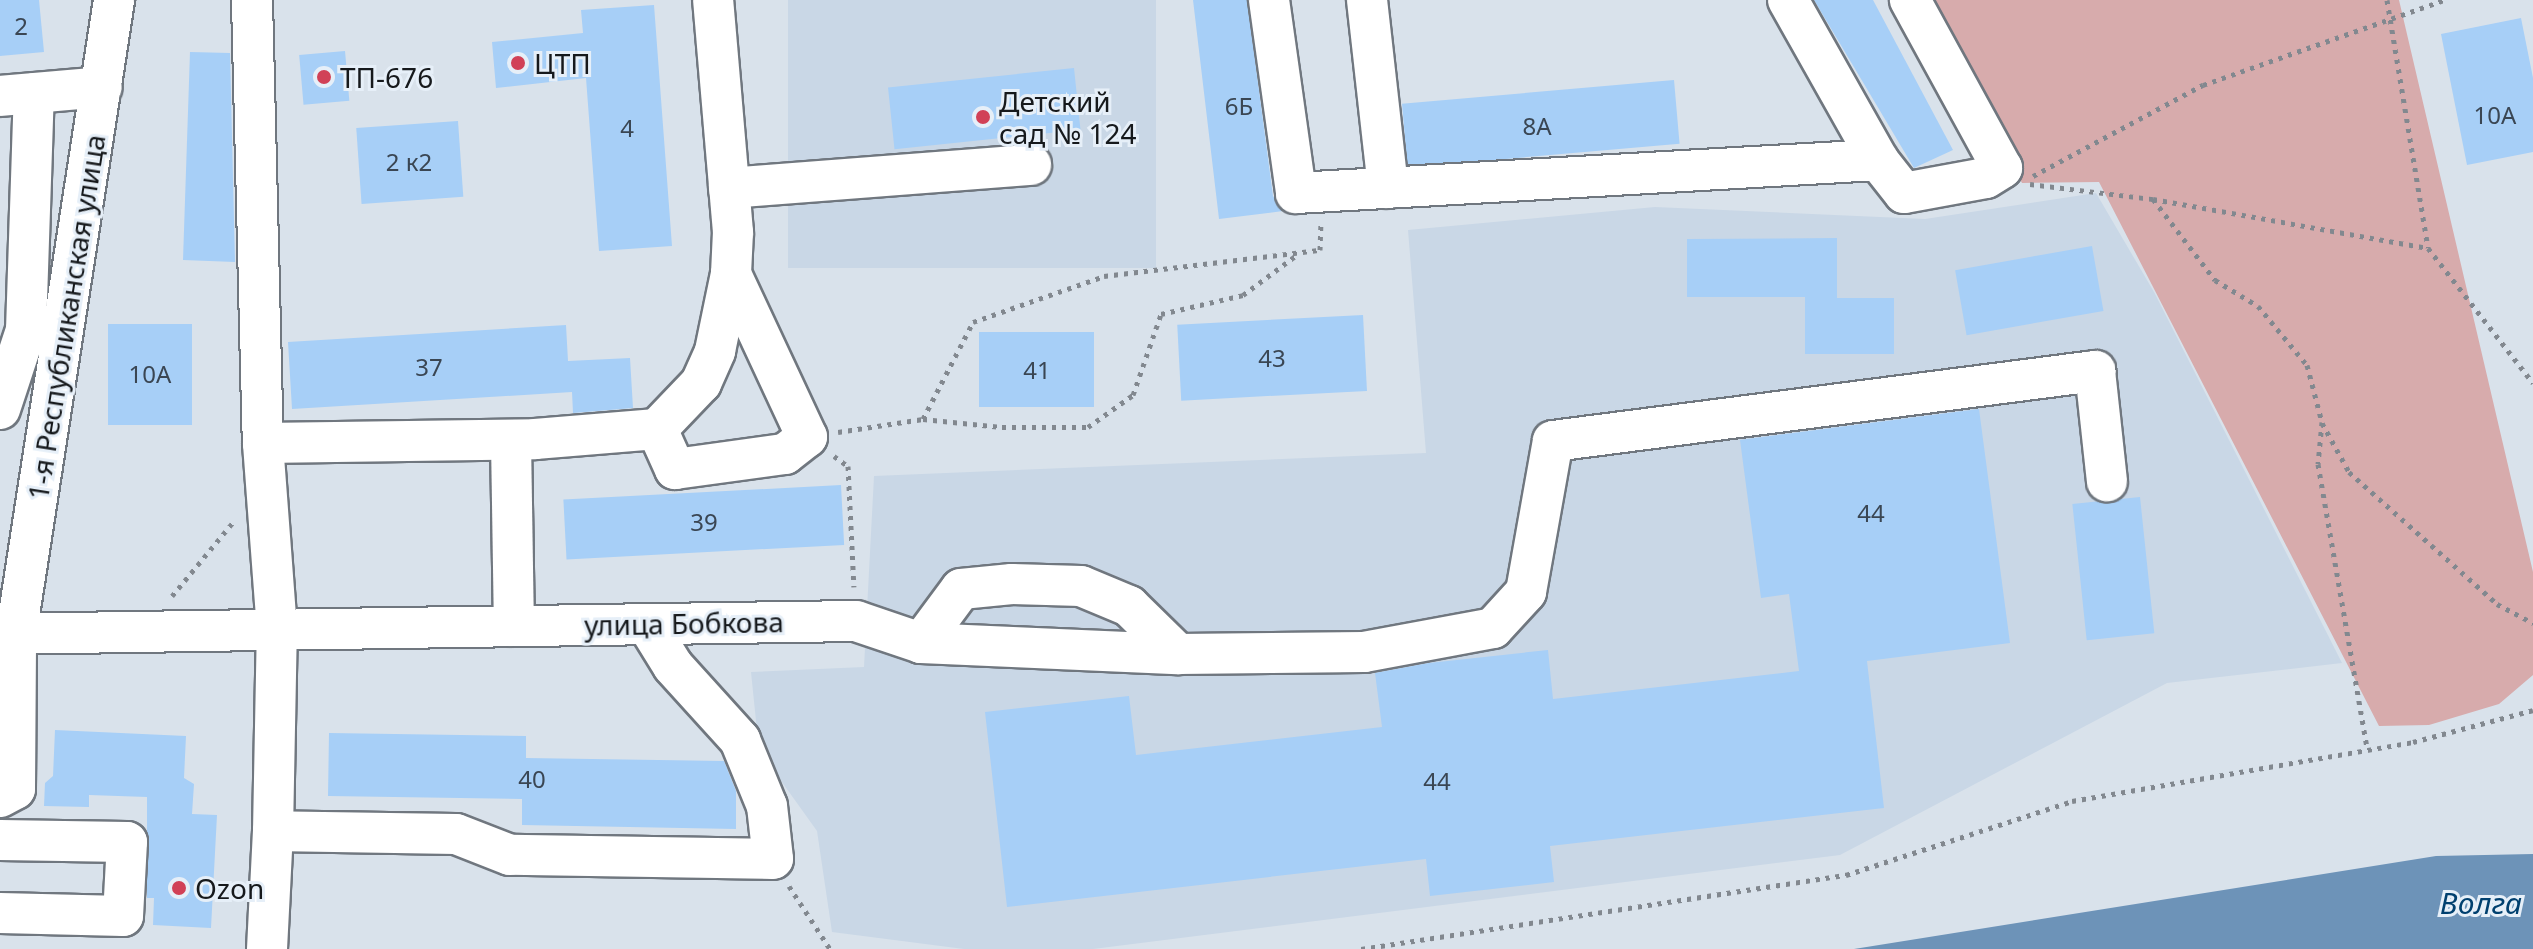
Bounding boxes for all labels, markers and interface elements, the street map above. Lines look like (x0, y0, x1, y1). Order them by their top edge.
house number: 2 (14, 12, 28, 40)
place label: ЦТП (534, 46, 591, 80)
marker: ЦТП (509, 54, 527, 72)
place label: ТП-676 (340, 60, 433, 94)
marker: ТП-676 (315, 68, 333, 86)
place label: Детский сад № 124 (999, 84, 1137, 150)
house number: 6Б (1225, 92, 1253, 120)
house number: 10А (2474, 101, 2516, 129)
marker: Детский сад № 124 (974, 108, 992, 126)
house number: 8А (1522, 112, 1552, 140)
house number: 4 (620, 114, 634, 142)
street label: 1-я Республиканская улица (20, 132, 112, 502)
house number: 2 к2 (386, 148, 432, 176)
house number: 43 (1258, 344, 1286, 372)
house number: 37 (415, 353, 443, 381)
house number: 41 (1023, 356, 1051, 384)
house number: 10А (129, 360, 171, 388)
house number: 44 (1857, 499, 1885, 527)
house number: 39 (690, 508, 718, 536)
street label: улица Бобкова (584, 604, 784, 642)
house number: 40 (518, 765, 546, 793)
house number: 44 (1423, 767, 1451, 795)
place label: Ozon (195, 871, 264, 905)
marker: Ozon (170, 879, 188, 897)
water label: Волга (2440, 885, 2522, 921)

